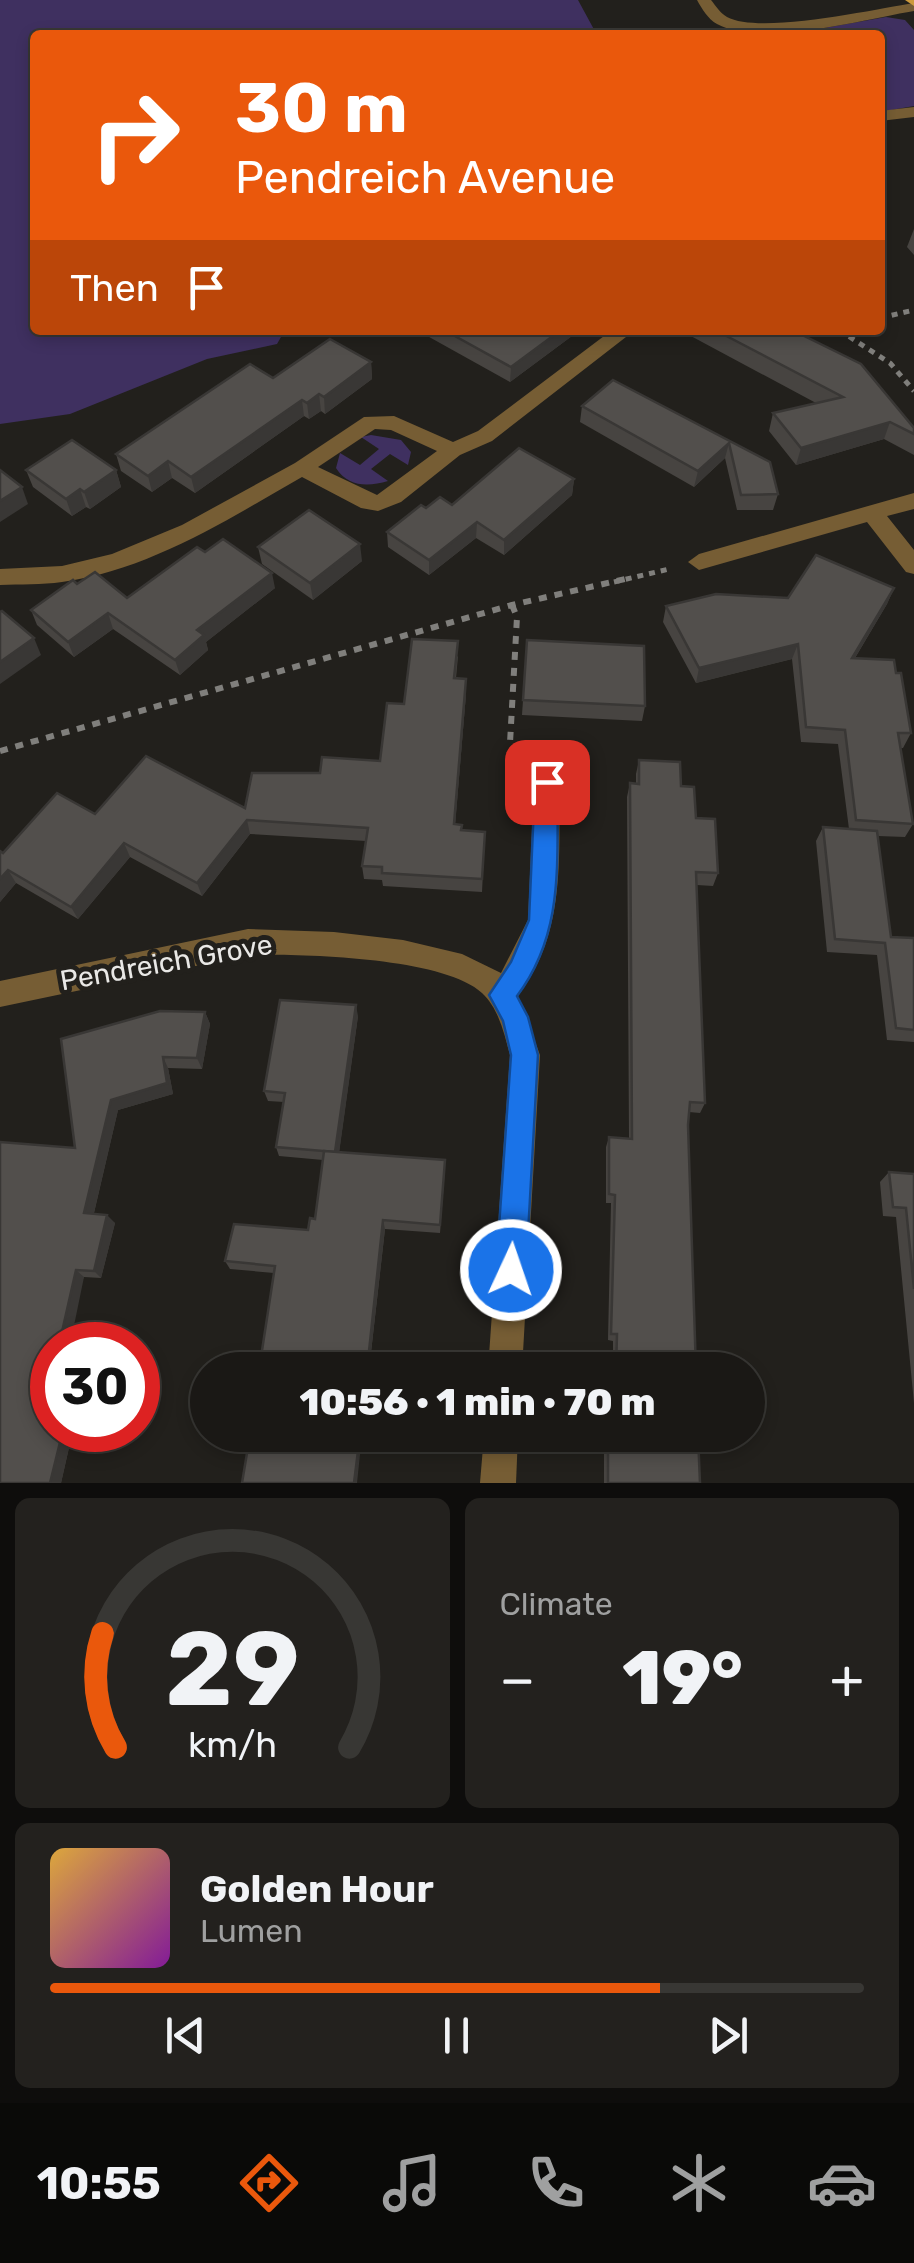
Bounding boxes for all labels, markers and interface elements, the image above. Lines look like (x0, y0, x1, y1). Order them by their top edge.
text: 30 m (235, 67, 408, 150)
icon: right (70, 70, 200, 200)
text: Pendreich Avenue (235, 151, 615, 204)
icon: arrive (179, 260, 234, 315)
text: Then (70, 265, 159, 311)
pin (505, 740, 590, 825)
icon: arrive (520, 755, 575, 810)
street label: Pendreich Grove (57, 928, 275, 997)
position arrow (459, 1218, 563, 1322)
speed limit sign: 30 (30, 1322, 160, 1452)
text: 10:56 · 1 min · 70 m (299, 1379, 656, 1425)
text: Climate (500, 1585, 613, 1623)
text: 29 (165, 1608, 299, 1731)
text: 19° (622, 1634, 743, 1723)
text: − (500, 1647, 535, 1712)
text: + (830, 1647, 864, 1712)
text: km/h (188, 1724, 277, 1766)
text: Golden Hour (200, 1866, 434, 1912)
text: Lumen (200, 1912, 303, 1950)
icon: previous (158, 2008, 213, 2063)
icon: pause (429, 2008, 484, 2063)
icon: next (701, 2008, 756, 2063)
icon: directions (234, 2148, 304, 2218)
icon: music (377, 2148, 447, 2218)
icon: phone (521, 2148, 591, 2218)
icon: climate (664, 2148, 734, 2218)
icon: car (807, 2148, 877, 2218)
text: 10:55 (37, 2157, 161, 2210)

